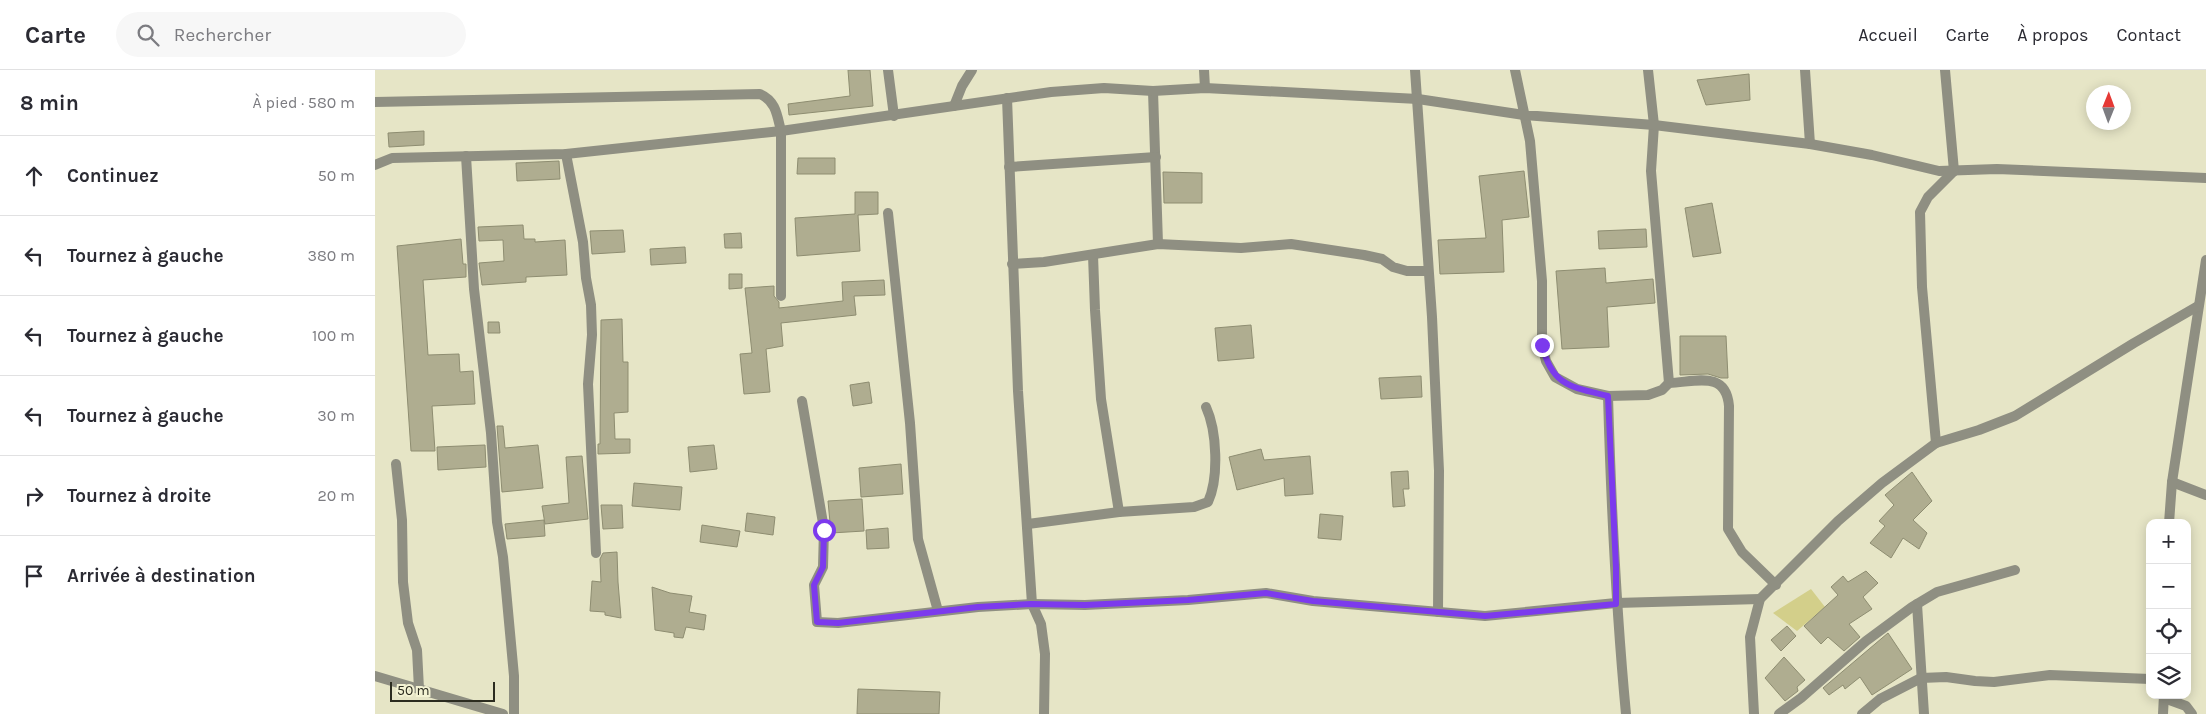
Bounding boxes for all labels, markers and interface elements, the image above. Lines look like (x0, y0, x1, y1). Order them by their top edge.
search box (116, 12, 466, 57)
text: Carte (25, 21, 86, 49)
icon: search (134, 21, 162, 49)
text: Rechercher (174, 24, 271, 46)
text: Accueil (1858, 24, 1918, 46)
text: Carte (1946, 24, 1989, 46)
text: À propos (2017, 24, 2089, 46)
text: Contact (2117, 24, 2181, 46)
north arrow (2086, 85, 2131, 130)
text: 8 min (20, 91, 79, 115)
text: À pied · 580 m (253, 93, 355, 112)
icon: ahead (20, 162, 48, 190)
text: Continuez (67, 165, 159, 187)
text: 50 m (318, 166, 355, 185)
icon: left (20, 242, 48, 270)
text: Tournez à gauche (67, 245, 224, 267)
text: 380 m (307, 246, 355, 265)
icon: left (20, 322, 48, 350)
text: Tournez à gauche (67, 325, 224, 347)
text: 100 m (312, 326, 355, 345)
route end (1531, 334, 1554, 357)
icon: left (20, 402, 48, 430)
text: Tournez à gauche (67, 405, 224, 427)
text: 30 m (317, 406, 355, 425)
icon: right (20, 482, 48, 510)
text: Tournez à droite (67, 485, 211, 507)
text: 20 m (317, 486, 355, 505)
route start (813, 519, 836, 542)
map controls (2146, 519, 2191, 699)
button: + (2146, 519, 2191, 564)
icon: arrive (20, 562, 48, 590)
button: − (2146, 564, 2191, 609)
text: Arrivée à destination (67, 565, 256, 587)
button: locate (2146, 609, 2191, 654)
button: layers (2146, 654, 2191, 699)
scale bar (390, 679, 495, 702)
text: 50 m (397, 682, 430, 699)

